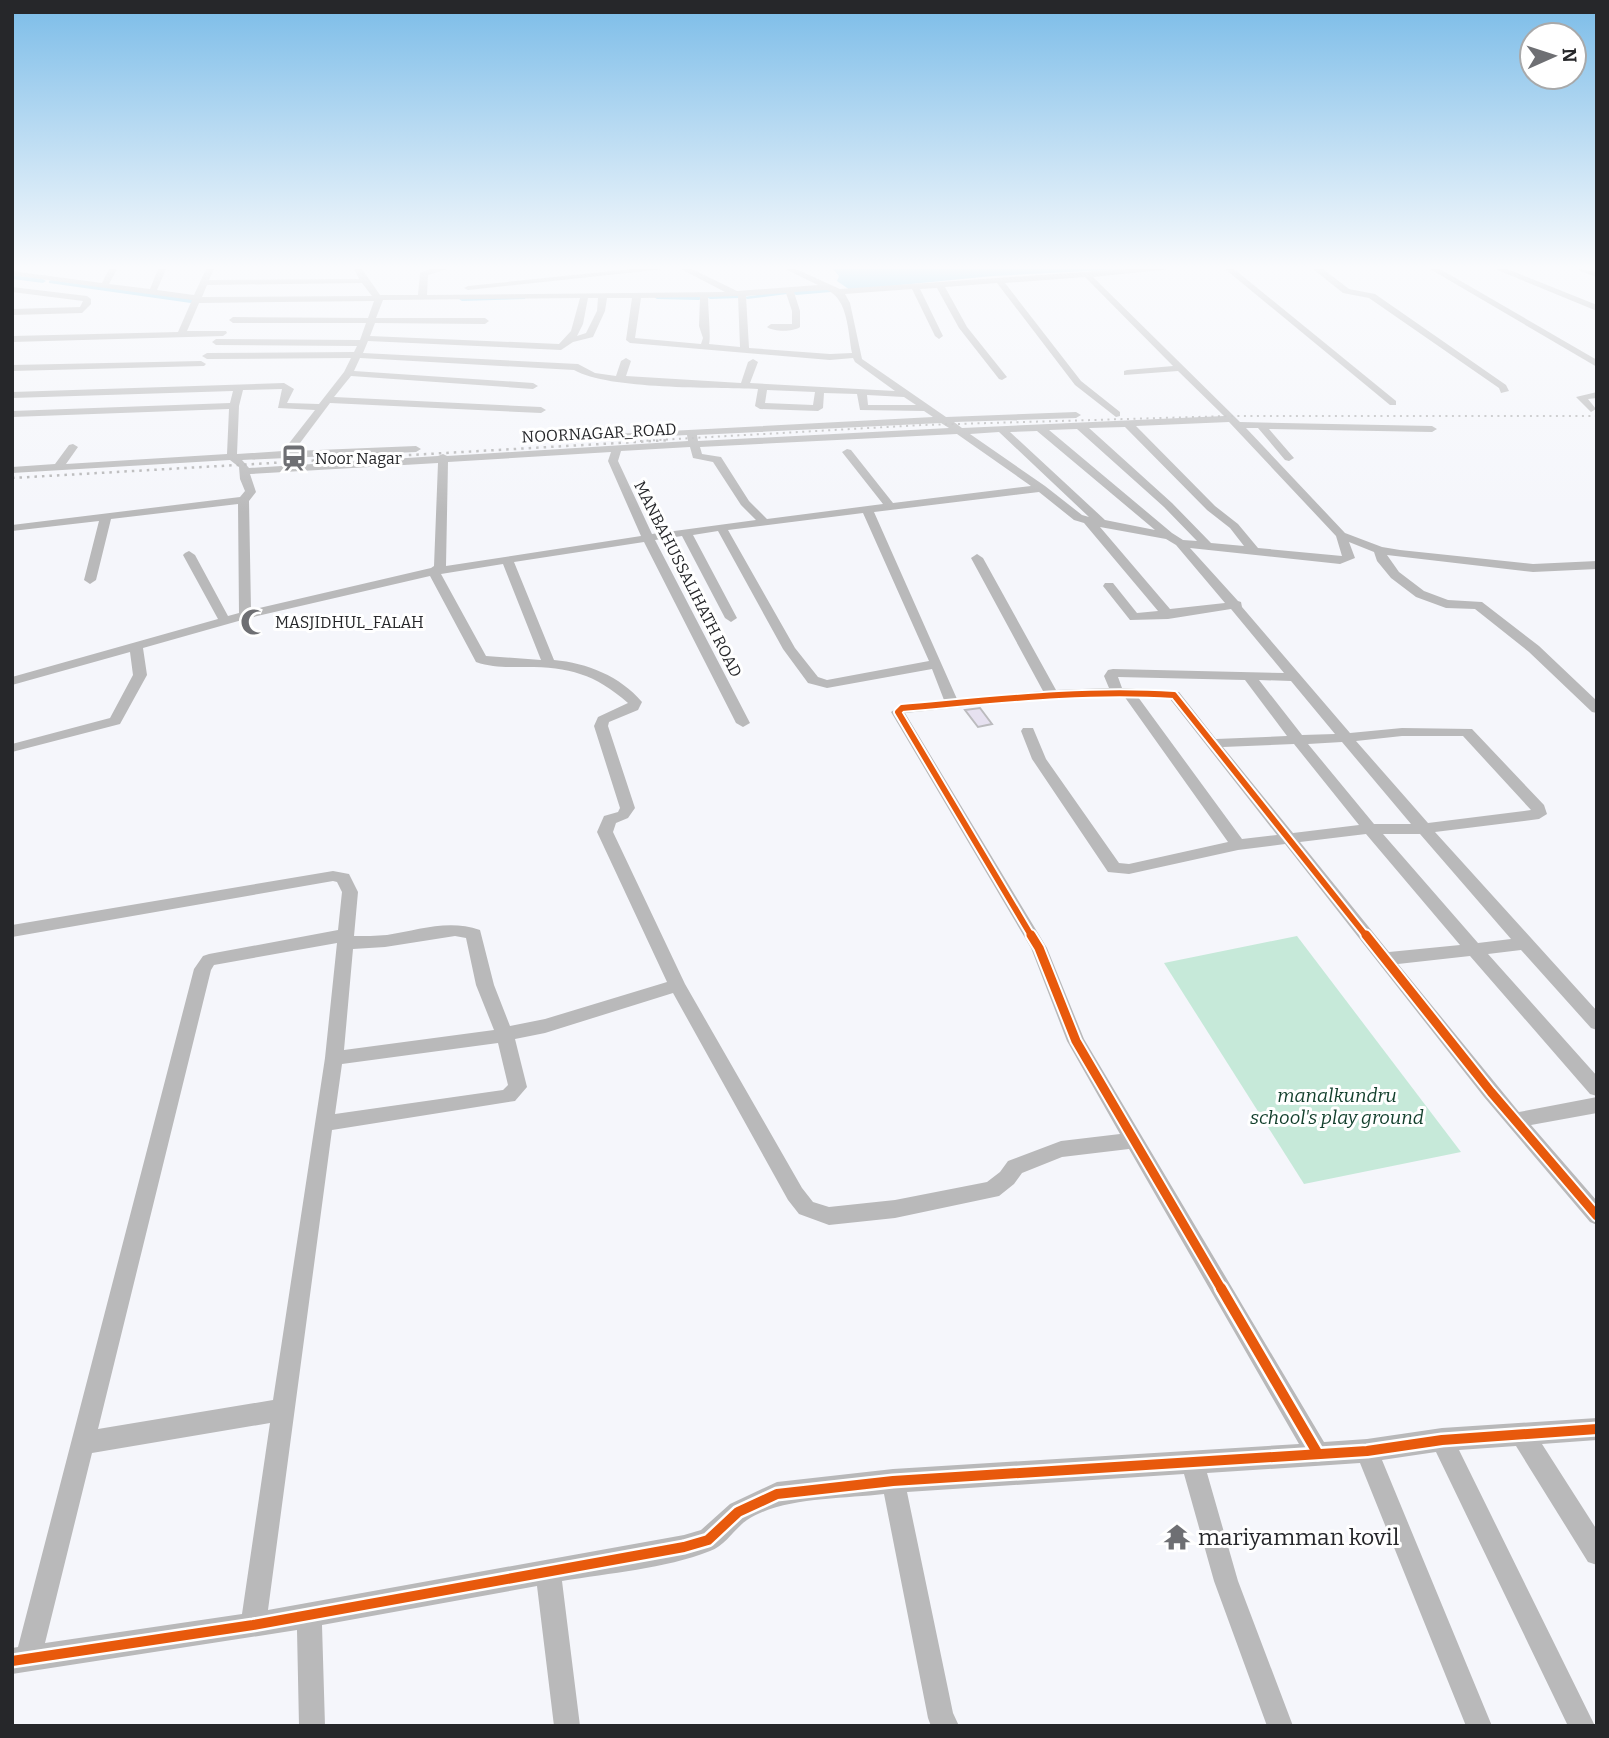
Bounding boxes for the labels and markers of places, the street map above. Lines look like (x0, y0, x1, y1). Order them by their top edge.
station icon: Noor Nagar (279, 443, 309, 473)
place label: Noor Nagar (315, 449, 402, 468)
mosque icon: MASJIDHUL_FALAH (239, 607, 269, 637)
place label: MASJIDHUL_FALAH (275, 613, 424, 632)
temple icon: mariyamman kovil (1162, 1522, 1192, 1552)
place label: mariyamman kovil (1198, 1523, 1400, 1551)

